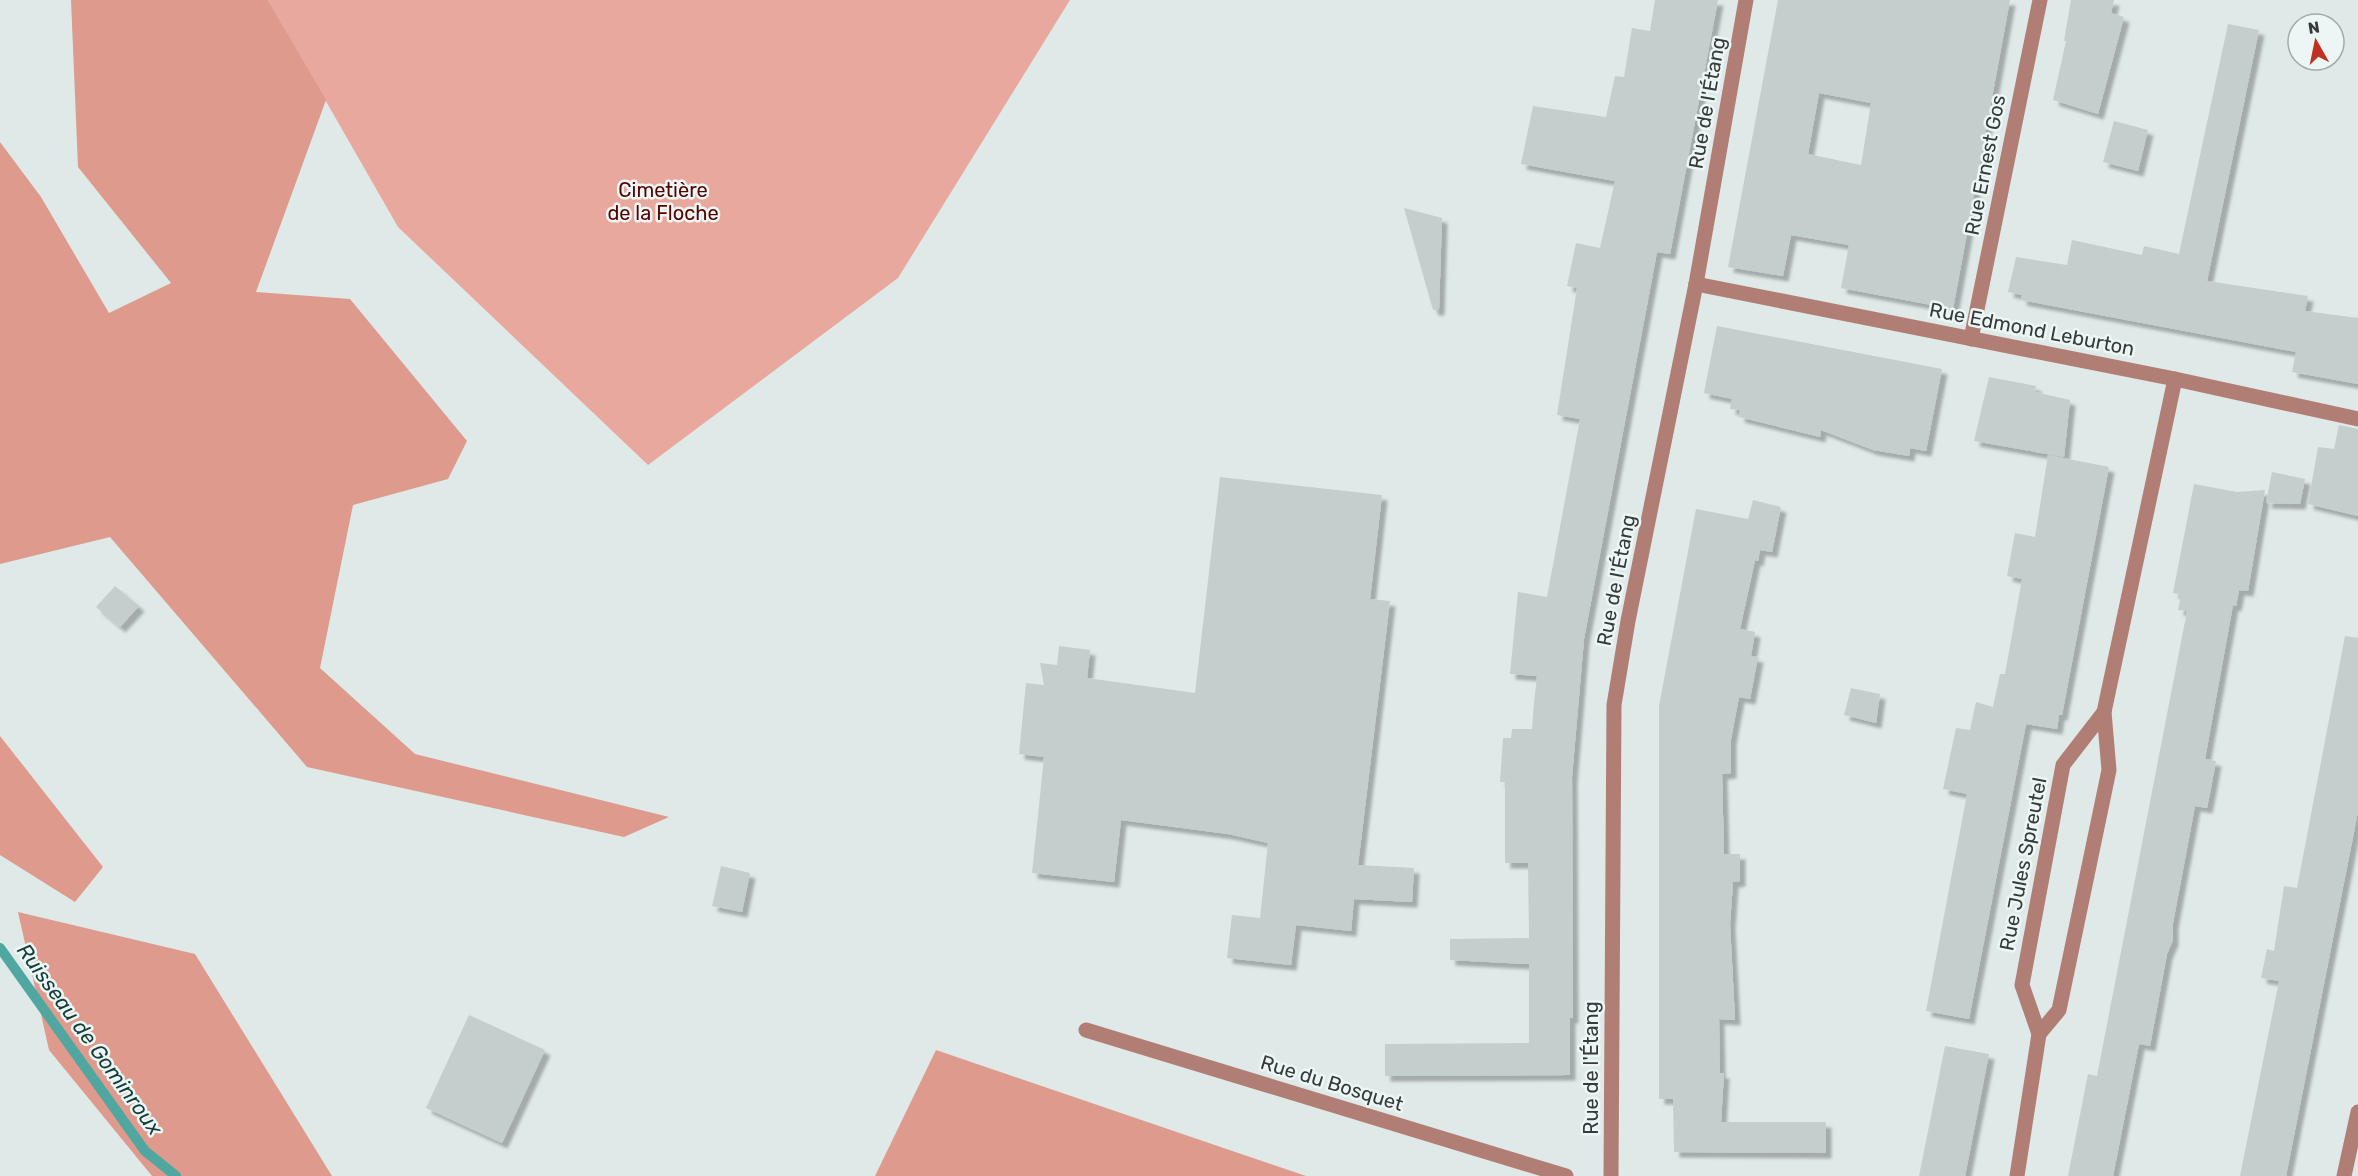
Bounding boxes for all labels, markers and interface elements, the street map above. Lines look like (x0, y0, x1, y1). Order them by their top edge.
north arrow (2286, 12, 2346, 72)
text: N (2307, 17, 2321, 38)
street label: Rue de l'Étang (1684, 35, 1730, 171)
street label: Rue Ernest Gos (1960, 93, 2010, 237)
park label: Cimetière de la Floche (607, 178, 719, 225)
street label: Rue Edmond Leburton (1927, 297, 2137, 361)
street label: Rue de l'Étang (1592, 512, 1640, 648)
street label: Rue Jules Spreutel (1994, 775, 2052, 953)
water label: Ruisseau de Gominroux (12, 938, 168, 1140)
street label: Rue de l'Étang (1579, 1001, 1603, 1135)
street label: Rue du Bosquet (1258, 1050, 1406, 1116)

